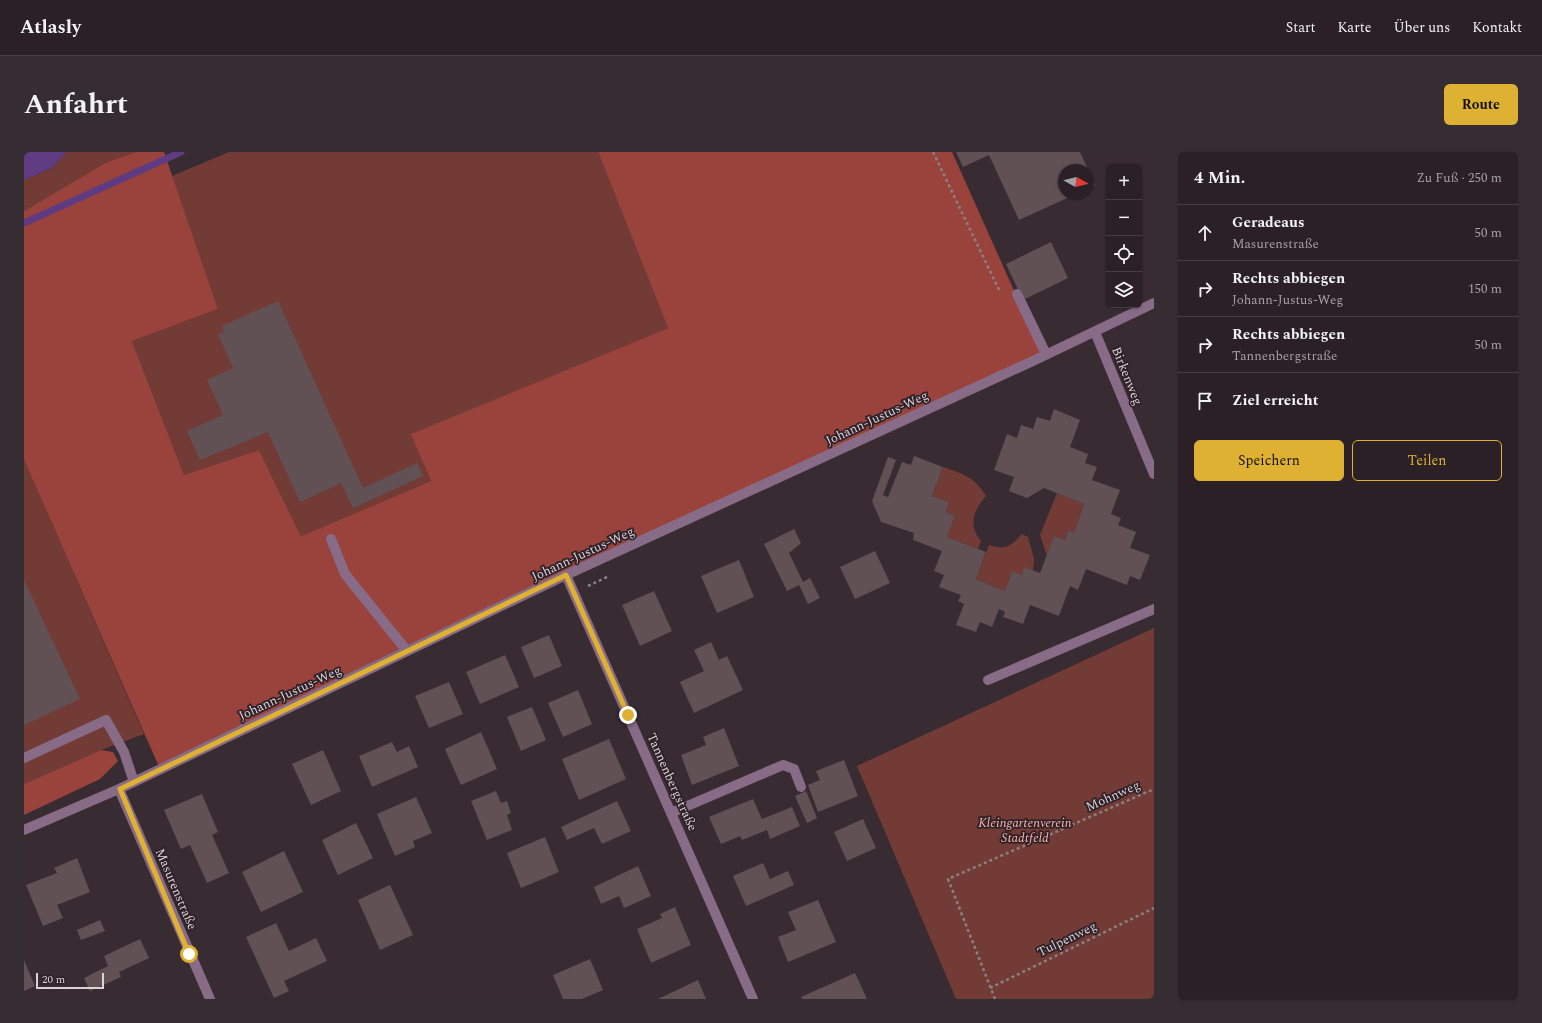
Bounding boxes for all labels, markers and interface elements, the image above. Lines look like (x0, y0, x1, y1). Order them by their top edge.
text: Atlasly (20, 13, 81, 42)
text: Start (1286, 17, 1316, 38)
text: Karte (1338, 17, 1371, 38)
text: Über uns (1393, 17, 1450, 38)
text: Kontakt (1472, 17, 1522, 38)
text: Anfahrt (24, 83, 128, 126)
button: Route (1444, 84, 1518, 125)
north arrow (1058, 164, 1094, 200)
map controls (1106, 164, 1142, 308)
button: + (1106, 164, 1142, 200)
text: 4 Min. (1194, 165, 1245, 191)
text: Zu Fuß · 250 m (1416, 168, 1502, 188)
button: − (1106, 200, 1142, 236)
text: Geradeaus (1232, 211, 1304, 234)
icon: ahead (1194, 222, 1216, 244)
text: 50 m (1475, 223, 1502, 243)
text: Masurenstraße (1232, 234, 1319, 254)
button: locate (1106, 236, 1142, 272)
text: Rechts abbiegen (1232, 267, 1345, 290)
button: layers (1106, 272, 1142, 308)
icon: right (1194, 278, 1216, 300)
text: 150 m (1468, 279, 1502, 299)
text: Johann-Justus-Weg (1232, 290, 1343, 310)
text: Rechts abbiegen (1232, 323, 1345, 346)
icon: right (1194, 334, 1216, 356)
text: 50 m (1475, 335, 1502, 355)
street label: Birkenweg (1106, 344, 1148, 408)
text: Tannenbergstraße (1232, 346, 1337, 366)
street label: Johann-Justus-Weg (822, 385, 932, 451)
text: Ziel erreicht (1232, 389, 1318, 412)
icon: arrive (1194, 390, 1216, 412)
button: Speichern (1194, 440, 1344, 481)
button: Teilen (1352, 440, 1502, 481)
street label: Johann-Justus-Weg (528, 521, 638, 587)
street label: Johann-Justus-Weg (235, 660, 345, 726)
route end (619, 706, 637, 724)
street label: Tannenbergstraße (641, 730, 703, 834)
street label: Mohnweg (1083, 775, 1143, 817)
park label: Kleingartenverein Stadtfeld (978, 813, 1072, 848)
street label: Masurenstraße (150, 845, 202, 933)
street label: Tulpenweg (1034, 916, 1100, 962)
route start (180, 945, 198, 963)
scale bar (36, 971, 104, 990)
text: 20 m (42, 971, 65, 988)

